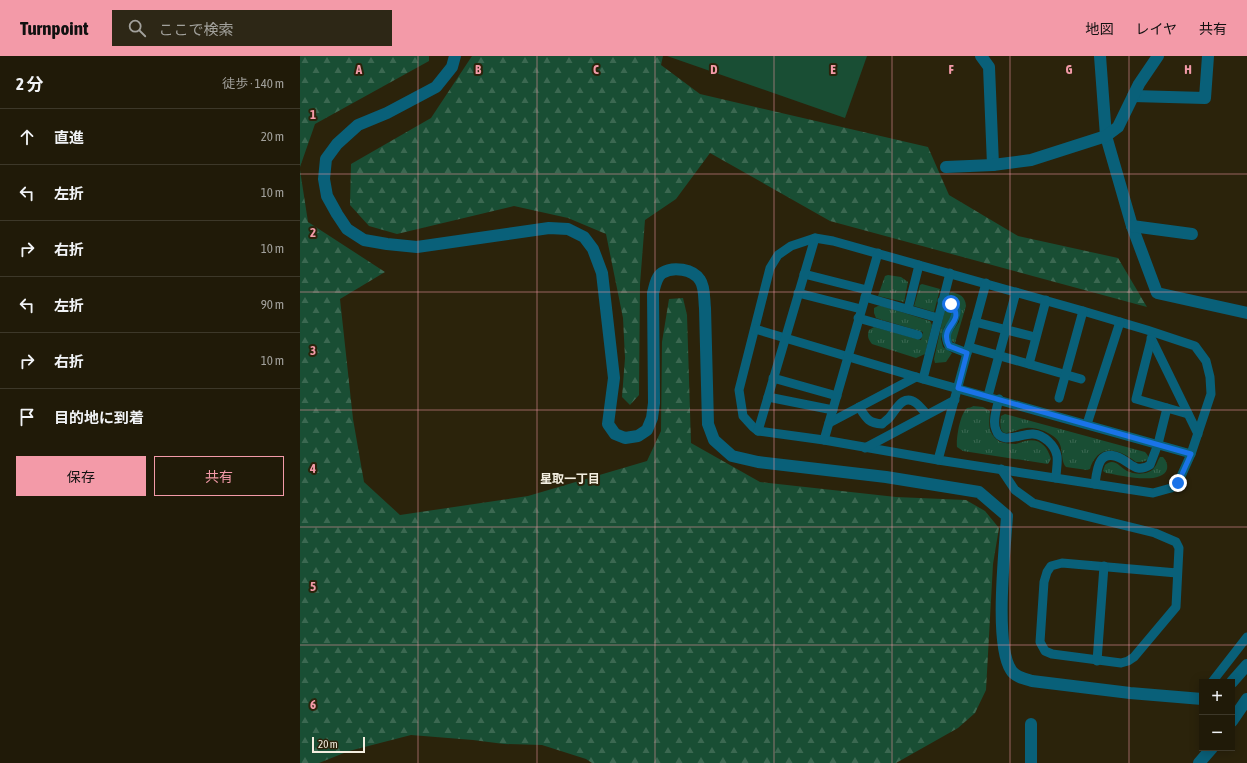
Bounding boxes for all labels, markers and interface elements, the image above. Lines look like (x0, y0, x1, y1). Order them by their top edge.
search box (112, 10, 392, 46)
text: Turnpoint (20, 17, 88, 39)
icon: search (126, 17, 148, 39)
text: ここで検索 (158, 21, 233, 38)
text: 地図 (1085, 21, 1113, 37)
text: レイヤ (1135, 21, 1177, 37)
text: 共有 (1199, 21, 1227, 37)
text: A (355, 62, 363, 77)
text: B (475, 62, 482, 77)
text: C (593, 62, 599, 77)
text: D (710, 62, 718, 77)
text: E (830, 62, 836, 77)
text: F (948, 62, 954, 77)
text: G (1066, 62, 1073, 77)
text: H (1184, 62, 1192, 77)
text: 2 分 (16, 74, 43, 94)
text: 徒歩 · 140 m (222, 76, 284, 91)
text: 1 (310, 107, 316, 122)
icon: ahead (16, 126, 38, 148)
text: 直進 (54, 129, 84, 146)
text: 20 m (261, 129, 284, 144)
icon: left (16, 182, 38, 204)
text: 左折 (54, 185, 84, 202)
text: 10 m (261, 185, 284, 200)
text: 2 (310, 225, 316, 240)
icon: right (16, 238, 38, 260)
text: 右折 (54, 241, 84, 258)
text: 10 m (261, 241, 284, 256)
icon: left (16, 294, 38, 316)
route start (942, 295, 960, 313)
text: 左折 (54, 297, 84, 314)
text: 90 m (261, 297, 284, 312)
text: 3 (310, 343, 316, 358)
icon: right (16, 350, 38, 372)
text: 右折 (54, 353, 84, 370)
text: 10 m (261, 353, 284, 368)
icon: arrive (16, 406, 38, 428)
text: 目的地に到着 (54, 409, 144, 426)
button: 保存 (16, 456, 146, 496)
button: 共有 (154, 456, 284, 496)
text: 4 (309, 461, 316, 476)
district label: 星取一丁目 (540, 472, 600, 486)
route end (1169, 474, 1187, 492)
text: 5 (310, 579, 316, 594)
map controls (1199, 679, 1235, 751)
button: + (1199, 679, 1235, 715)
text: 6 (310, 697, 316, 712)
button: − (1199, 715, 1235, 751)
scale bar (312, 735, 365, 754)
text: 20 m (318, 738, 338, 750)

